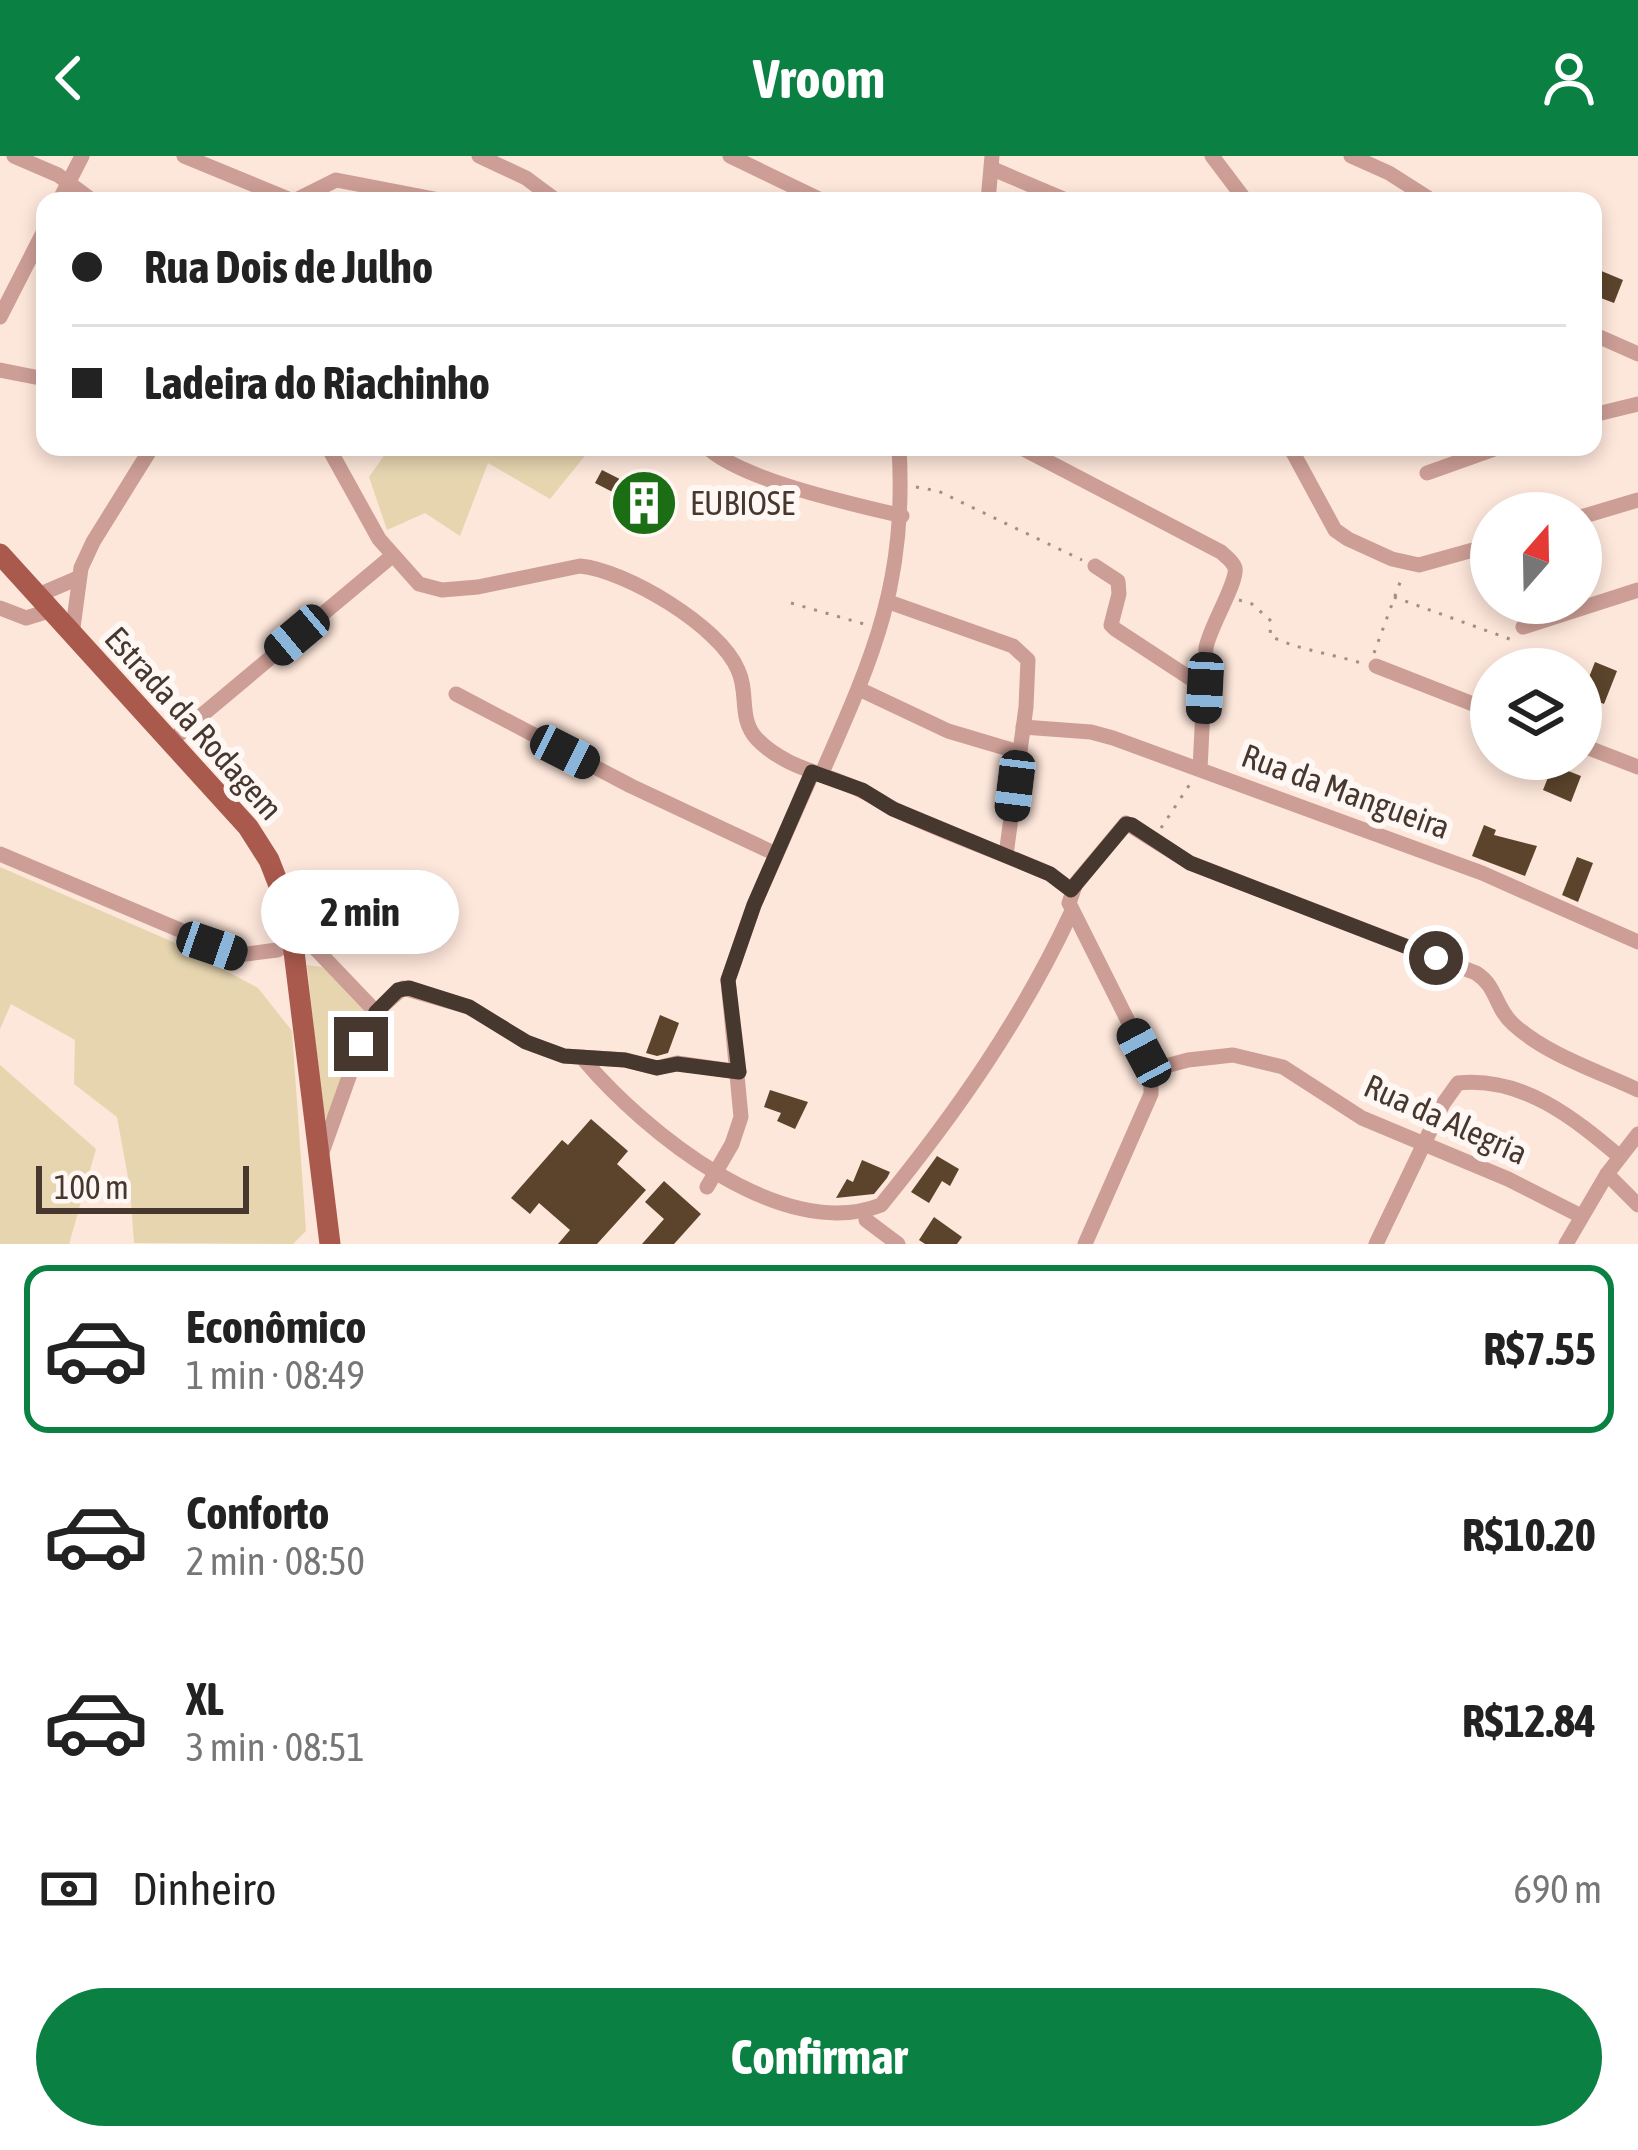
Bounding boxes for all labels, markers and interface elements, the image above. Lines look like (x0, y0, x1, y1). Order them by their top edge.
icon: back (36, 45, 102, 111)
icon: person (1536, 45, 1602, 111)
text: Vroom (753, 48, 885, 109)
text: Rua Dois de Julho (144, 241, 433, 293)
text: Ladeira do Riachinho (144, 357, 490, 409)
building icon: EUBIOSE (609, 468, 679, 538)
place label: EUBIOSE (690, 484, 795, 522)
north arrow (1470, 492, 1602, 624)
map controls (1470, 492, 1602, 780)
car (258, 598, 336, 672)
street label: Estrada da Rodagem (98, 619, 290, 827)
button: layers (1470, 648, 1602, 780)
car (1185, 651, 1225, 725)
car (525, 720, 605, 784)
street label: Rua da Mangueira (1237, 736, 1455, 846)
car (993, 748, 1037, 824)
callout: 2 min (262, 870, 460, 954)
text: 2 min (320, 890, 400, 934)
car (172, 917, 252, 975)
route start (1409, 931, 1463, 985)
car (1111, 1013, 1177, 1093)
route end (334, 1017, 388, 1071)
street label: Rua da Alegria (1359, 1066, 1533, 1172)
scale bar (36, 1160, 249, 1213)
text: 100 m (54, 1168, 129, 1206)
icon: car (42, 1295, 150, 1403)
text: Econômico (186, 1301, 367, 1353)
text: R$7.55 (1483, 1323, 1596, 1375)
text: 1 min · 08:49 (186, 1353, 365, 1397)
icon: car (42, 1481, 150, 1589)
text: Conforto (186, 1487, 329, 1539)
text: R$10.20 (1462, 1509, 1596, 1561)
text: 2 min · 08:50 (186, 1539, 365, 1583)
icon: car (42, 1667, 150, 1775)
text: XL (186, 1673, 224, 1725)
text: R$12.84 (1462, 1695, 1596, 1747)
text: 3 min · 08:51 (186, 1725, 365, 1769)
icon: cash (36, 1856, 102, 1922)
text: Dinheiro (132, 1863, 276, 1915)
text: 690 m (1514, 1867, 1602, 1911)
button: Confirmar (36, 1988, 1602, 2126)

